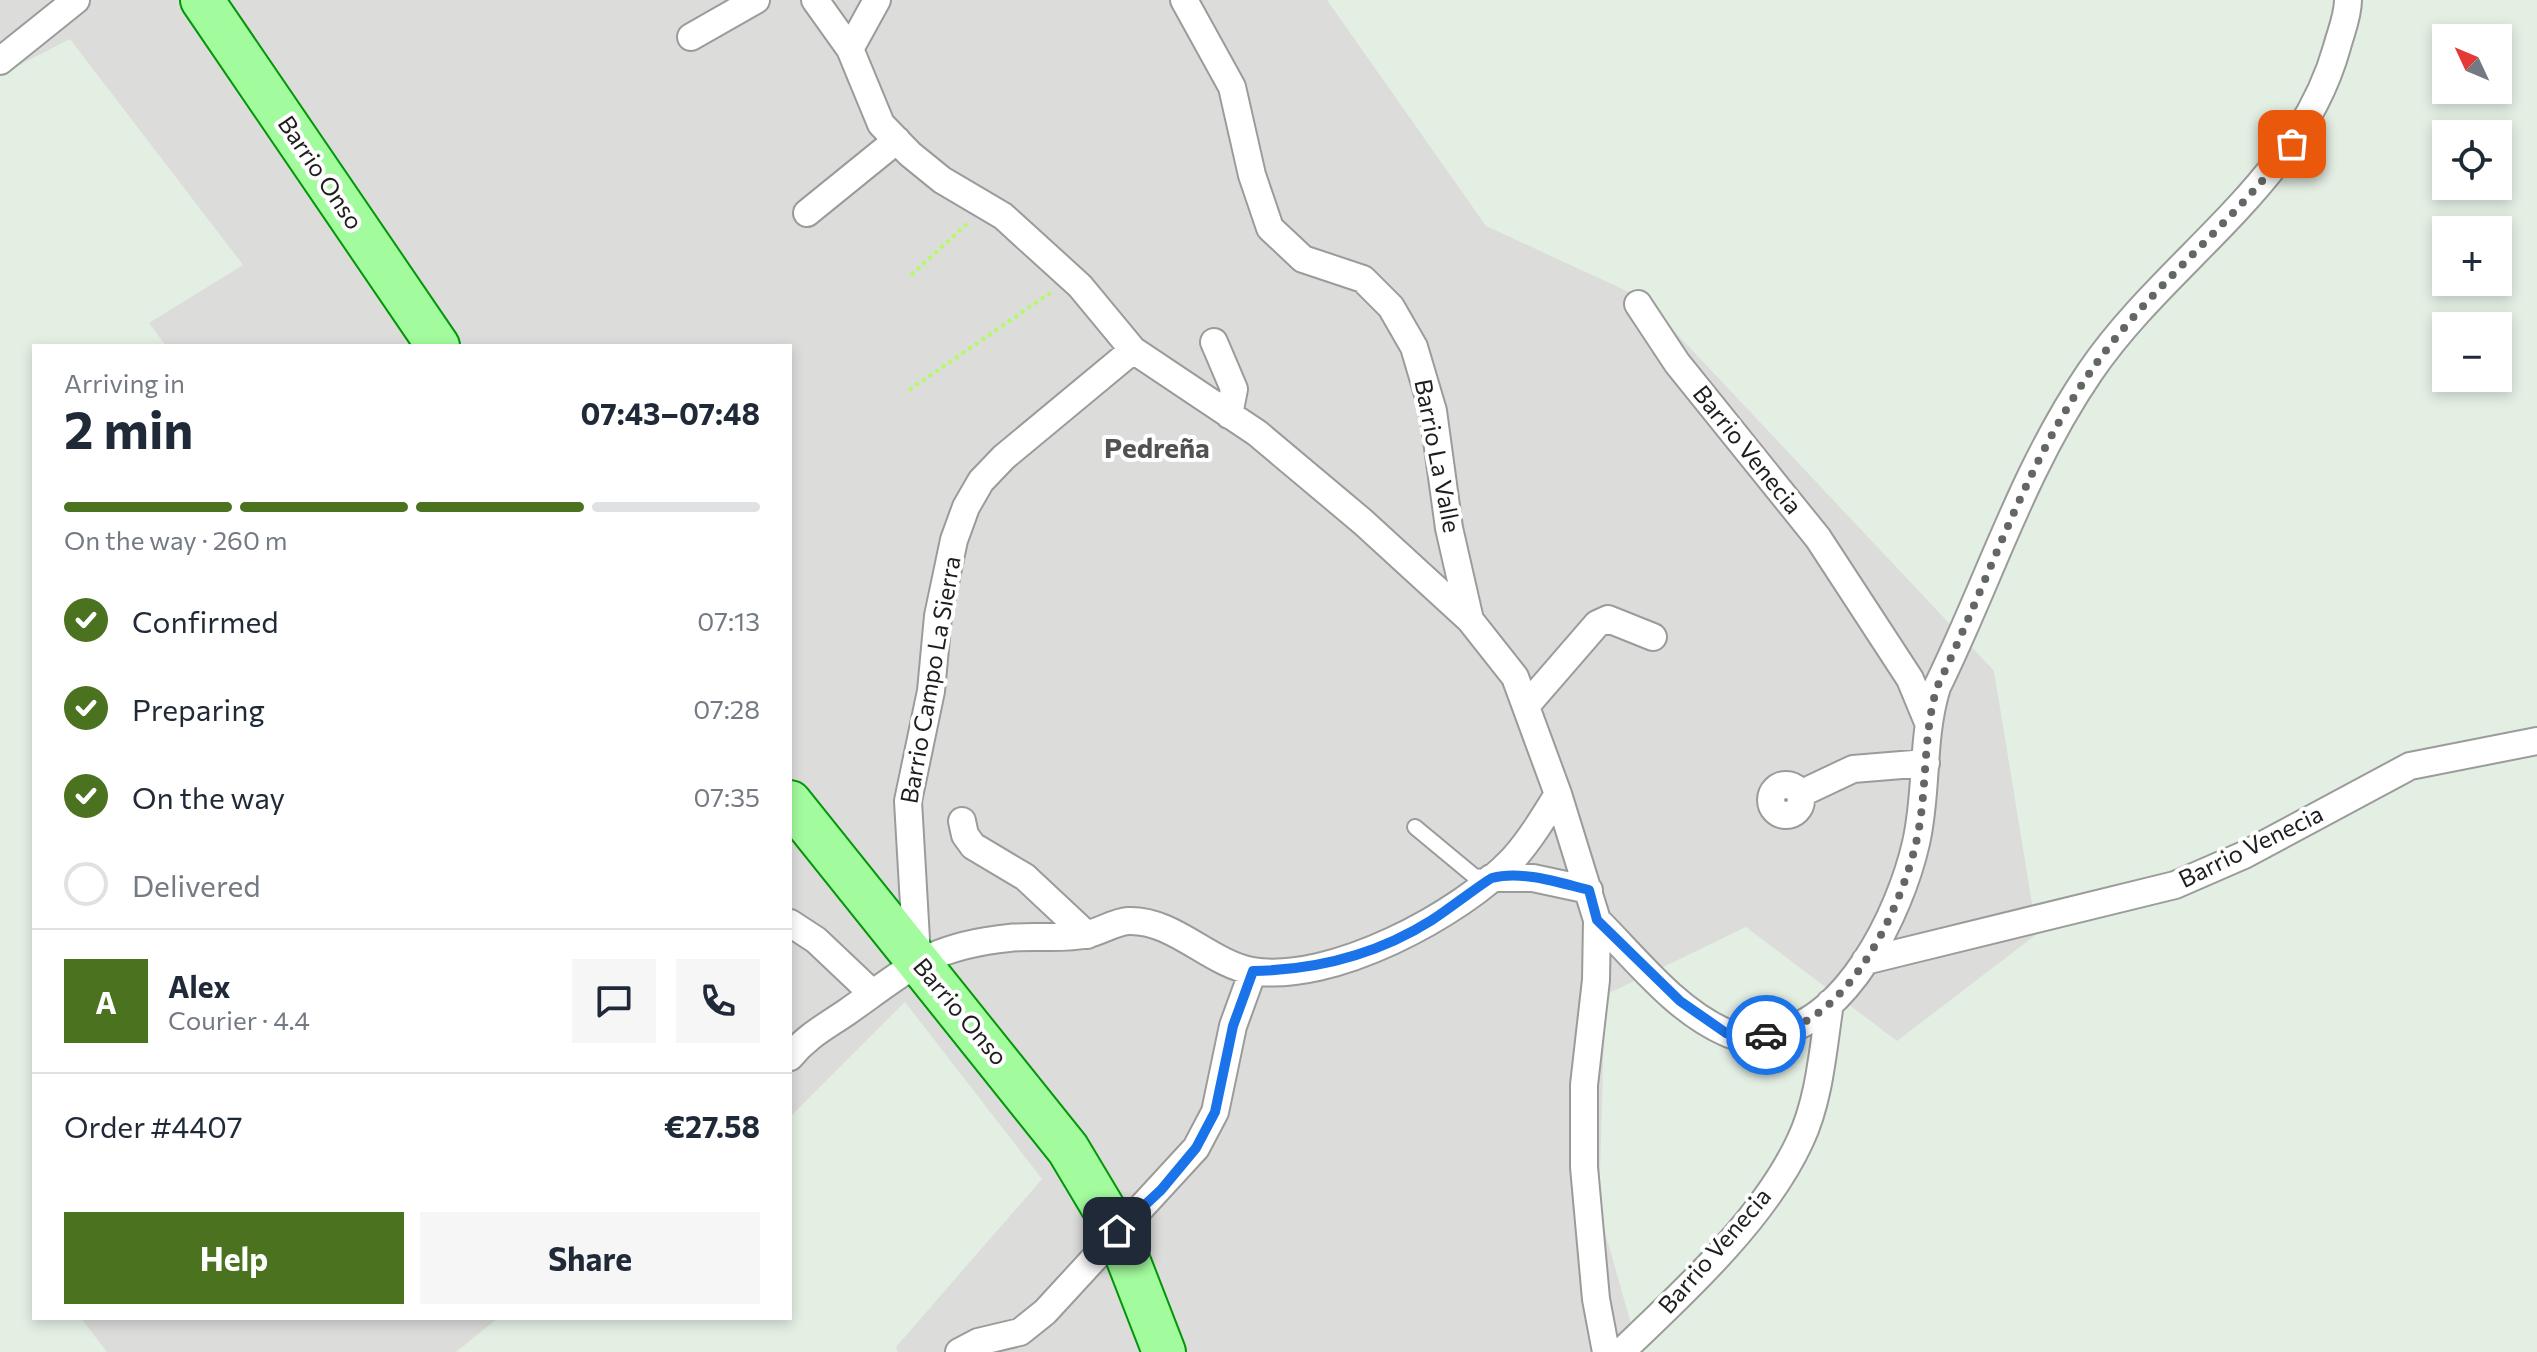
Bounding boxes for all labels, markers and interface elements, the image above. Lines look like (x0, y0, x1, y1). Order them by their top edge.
north arrow (2432, 24, 2512, 104)
map controls (2432, 24, 2512, 392)
street label: Barrio Onso (273, 110, 370, 235)
pin (2258, 110, 2326, 178)
button: locate (2432, 120, 2512, 200)
icon: bag (2270, 122, 2314, 166)
button: + (2432, 216, 2512, 296)
button: − (2432, 312, 2512, 392)
text: Arriving in (64, 367, 185, 398)
street label: Barrio La Valle (1409, 376, 1468, 535)
street label: Barrio Venecia (1688, 379, 1809, 519)
text: 07:43–07:48 (581, 394, 760, 431)
text: 2 min (64, 396, 193, 460)
district label: Pedreña (1104, 430, 1210, 464)
text: On the way · 260 m (64, 524, 288, 555)
street label: Barrio Campo La Sierra (893, 554, 966, 806)
icon: check (64, 598, 108, 642)
text: Confirmed (132, 602, 279, 639)
text: 07:13 (697, 605, 760, 636)
icon: check (64, 686, 108, 730)
text: Preparing (132, 690, 265, 727)
text: 07:28 (693, 693, 760, 724)
icon: check (64, 774, 108, 818)
text: On the way (132, 778, 285, 815)
text: 07:35 (694, 781, 760, 812)
street label: Barrio Venecia (2174, 798, 2327, 893)
text: Delivered (132, 866, 261, 903)
street label: Barrio Onso (908, 952, 1014, 1071)
button: chat (572, 959, 656, 1043)
button: phone (676, 959, 760, 1043)
text: Alex (168, 967, 231, 1004)
text: A (95, 983, 117, 1020)
courier (1726, 995, 1806, 1075)
text: Courier · 4.4 (168, 1004, 310, 1035)
icon: car (1744, 1013, 1788, 1057)
text: Order #4407 (64, 1107, 243, 1144)
text: €27.58 (664, 1107, 760, 1144)
street label: Barrio Venecia (1651, 1181, 1776, 1319)
pin (1083, 1197, 1151, 1265)
icon: home (1095, 1209, 1139, 1253)
button: Help (64, 1212, 404, 1304)
button: Share (420, 1212, 760, 1304)

